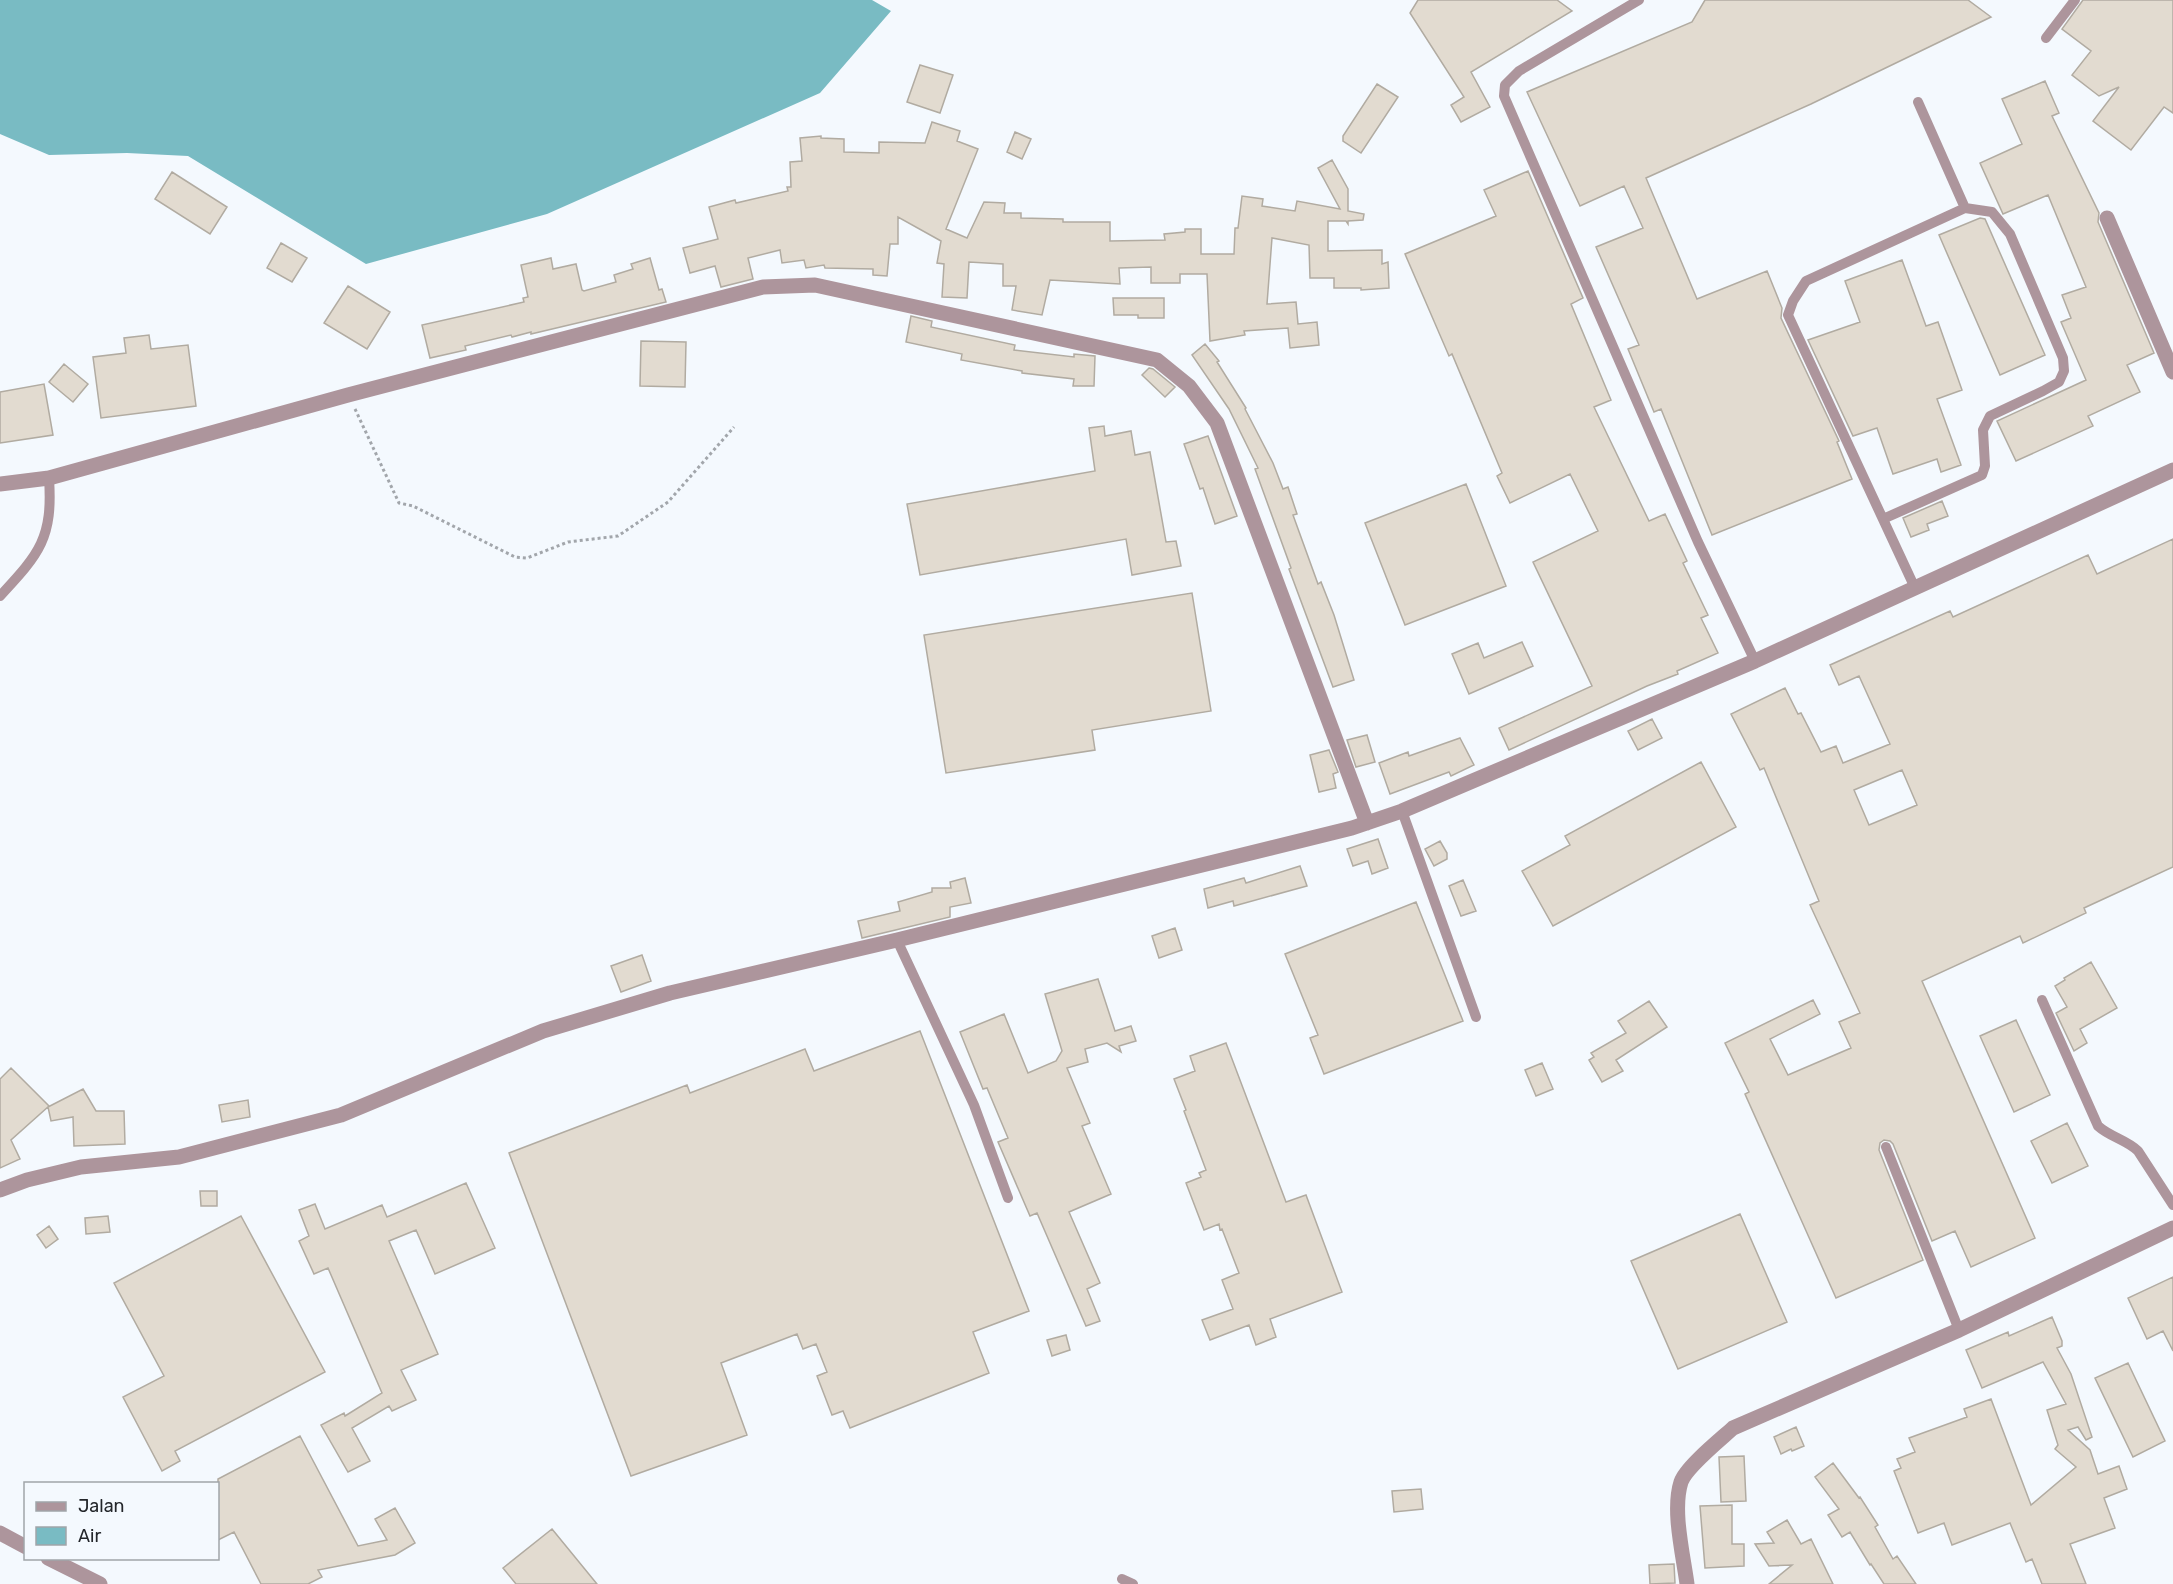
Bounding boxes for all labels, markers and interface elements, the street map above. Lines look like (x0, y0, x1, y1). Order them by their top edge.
legend (24, 1482, 219, 1560)
text: Jalan (78, 1495, 125, 1517)
text: Air (78, 1525, 101, 1547)

